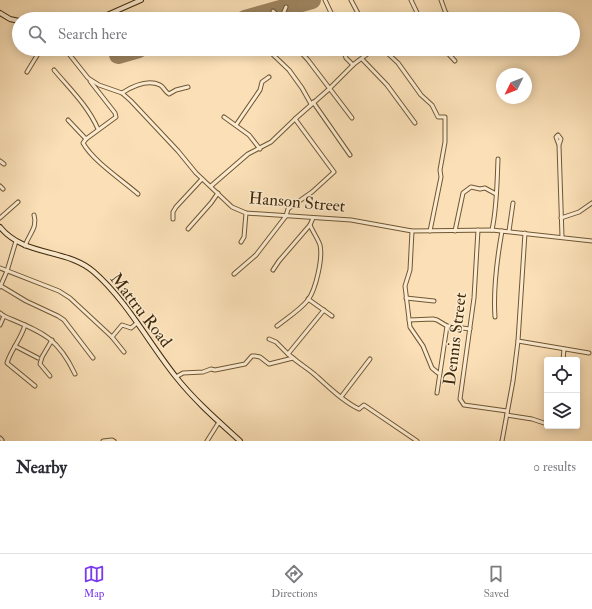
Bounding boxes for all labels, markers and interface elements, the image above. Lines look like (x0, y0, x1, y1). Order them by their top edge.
search box (12, 12, 580, 56)
icon: search (26, 23, 48, 45)
text: Search here (58, 25, 127, 44)
north arrow (496, 68, 532, 104)
street label: Hanson Street (248, 187, 347, 217)
street label: Mattru Road (105, 269, 177, 352)
street label: Dennis Street (439, 291, 471, 387)
map controls (544, 357, 580, 429)
button: locate (544, 357, 580, 393)
button: layers (544, 393, 580, 429)
text: Nearby (16, 457, 67, 478)
text: 0 results (533, 459, 576, 475)
tab: Map (83, 563, 105, 600)
tab: Directions (271, 563, 318, 600)
tab: Saved (484, 563, 509, 600)

